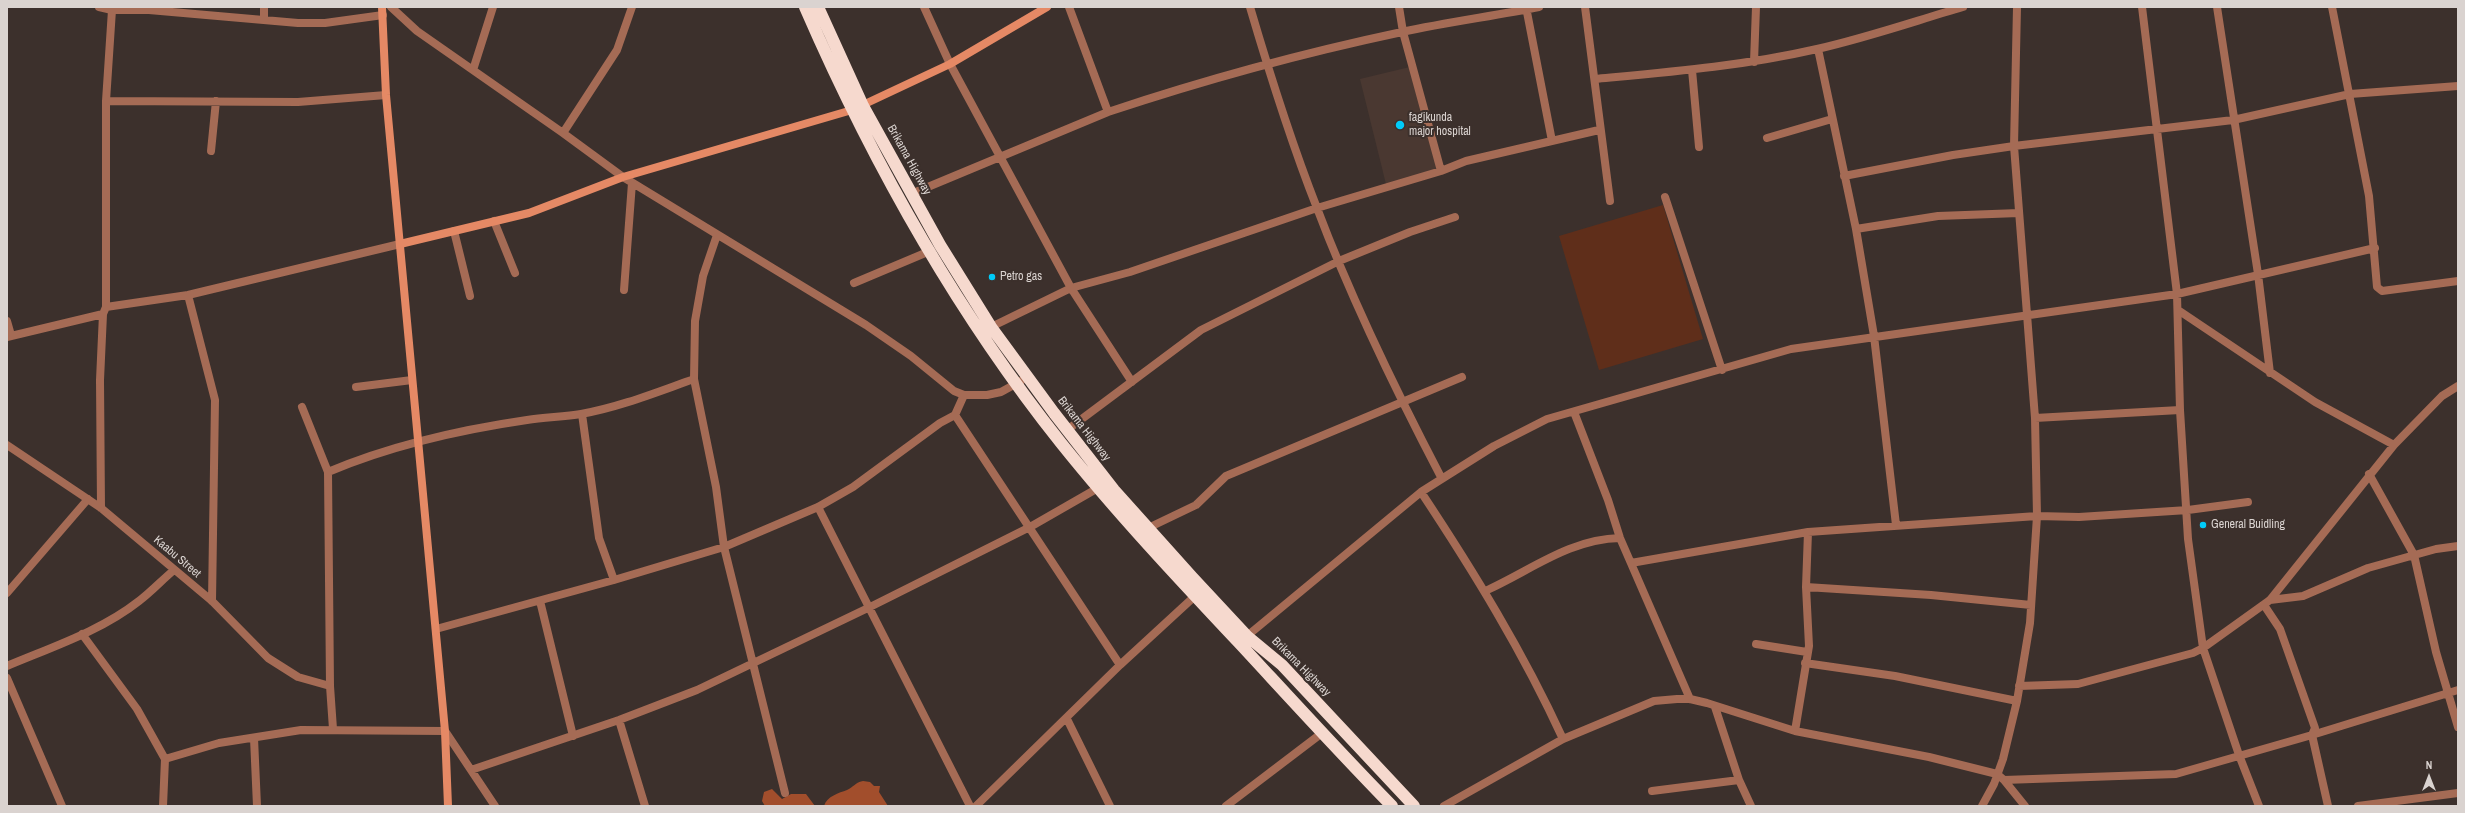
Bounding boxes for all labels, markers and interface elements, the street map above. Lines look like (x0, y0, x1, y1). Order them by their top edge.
place label: fagikunda major hospital (1409, 111, 1471, 139)
marker: fagikunda major hospital (1394, 119, 1406, 131)
street label: Brikama Highway (884, 123, 934, 197)
place label: Petro gas (1000, 270, 1042, 284)
marker: Petro gas (987, 272, 997, 282)
street label: Brikama Highway (1054, 394, 1114, 464)
place label: General Buidling (2211, 518, 2285, 532)
marker: General Buidling (2198, 520, 2208, 530)
street label: Kaabu Street (150, 533, 204, 581)
street label: Brikama Highway (1268, 634, 1334, 700)
north arrow (2409, 757, 2449, 797)
text: N (2426, 758, 2432, 772)

